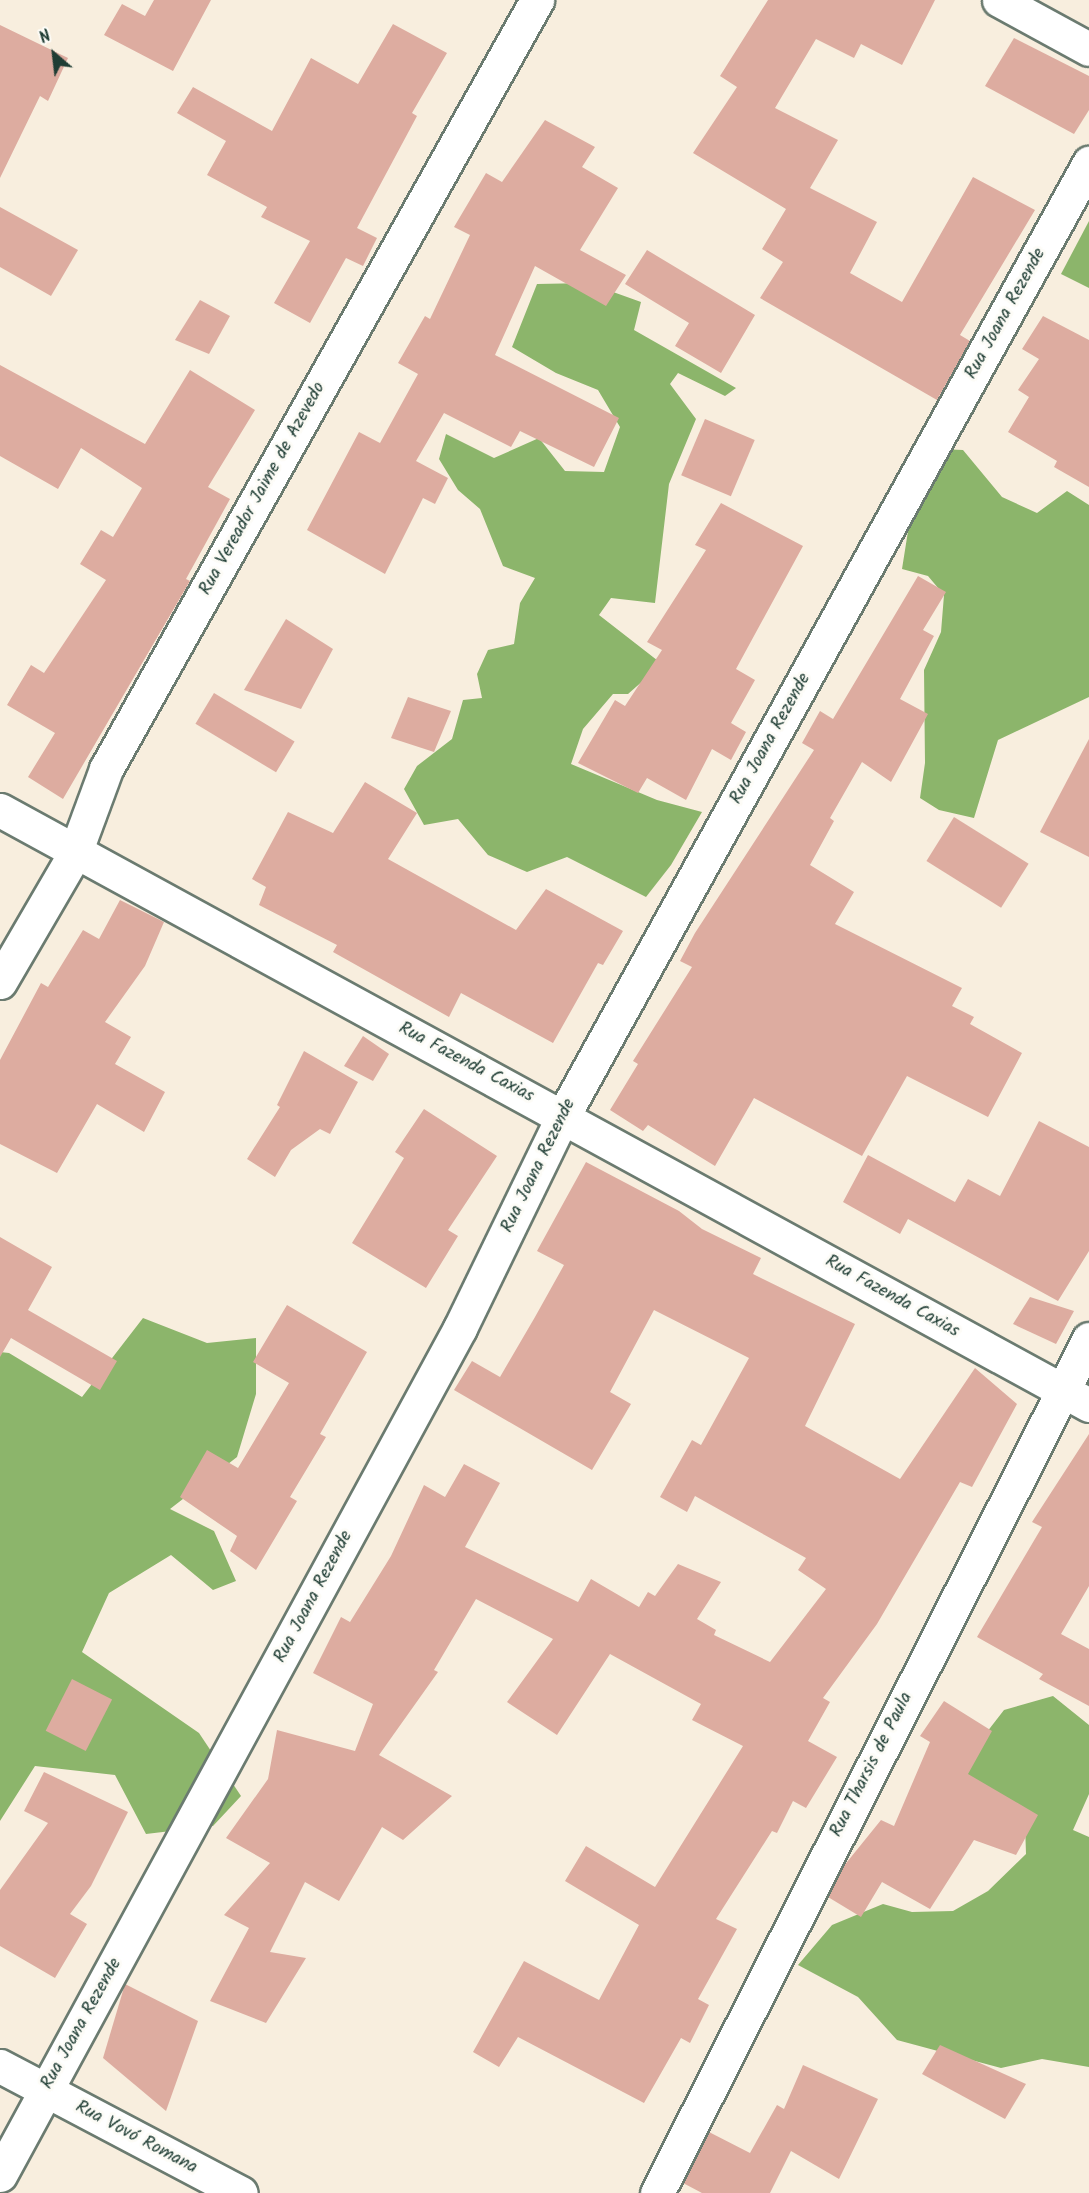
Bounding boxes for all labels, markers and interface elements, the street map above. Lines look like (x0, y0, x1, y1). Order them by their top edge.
north arrow (24, 24, 84, 84)
text: N (35, 24, 56, 51)
street label: Rua Joana Rezende (961, 245, 1051, 383)
street label: Rua Vereador Jaime de Azevedo (195, 379, 331, 599)
street label: Rua Joana Rezende (726, 670, 816, 808)
street label: Rua Fazenda Caxias (395, 1018, 537, 1108)
street label: Rua Joana Rezende (497, 1095, 581, 1237)
street label: Rua Fazenda Caxias (821, 1251, 963, 1343)
street label: Rua Joana Rezende (270, 1527, 358, 1667)
street label: Rua Tharsis de Paula (826, 1689, 918, 1841)
street label: Rua Joana Rezende (37, 1955, 127, 2093)
street label: Rua Vovó Romana (71, 2097, 201, 2179)

